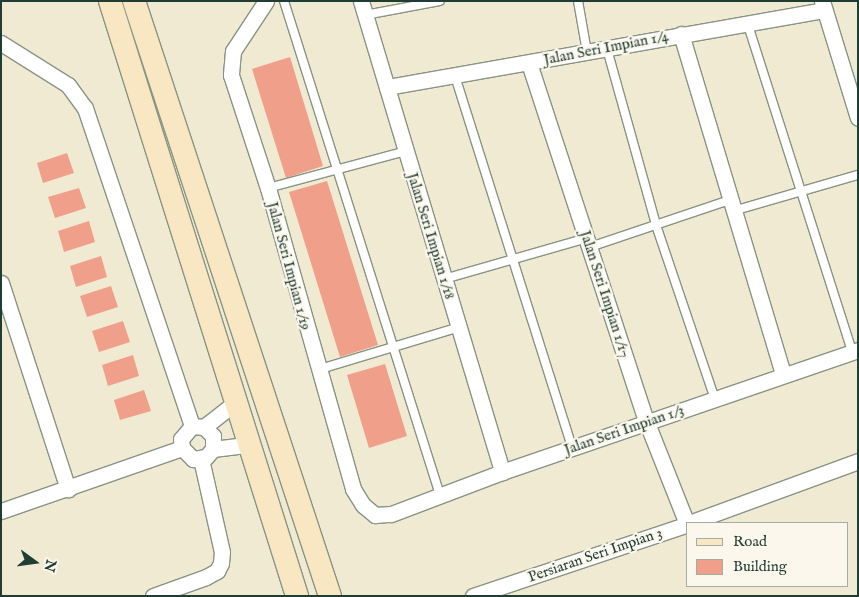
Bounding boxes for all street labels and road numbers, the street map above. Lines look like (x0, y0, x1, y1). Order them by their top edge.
street label: Jalan Seri Impian 1/4 (542, 27, 670, 69)
street label: Jalan Seri Impian 1/18 (403, 171, 459, 301)
street label: Jalan Seri Impian 1/19 (263, 200, 315, 332)
street label: Jalan Seri Impian 1/17 (576, 228, 634, 360)
street label: Jalan Seri Impian 1/3 (562, 401, 686, 459)
street label: Persiaran Seri Impian 3 (526, 524, 664, 586)

